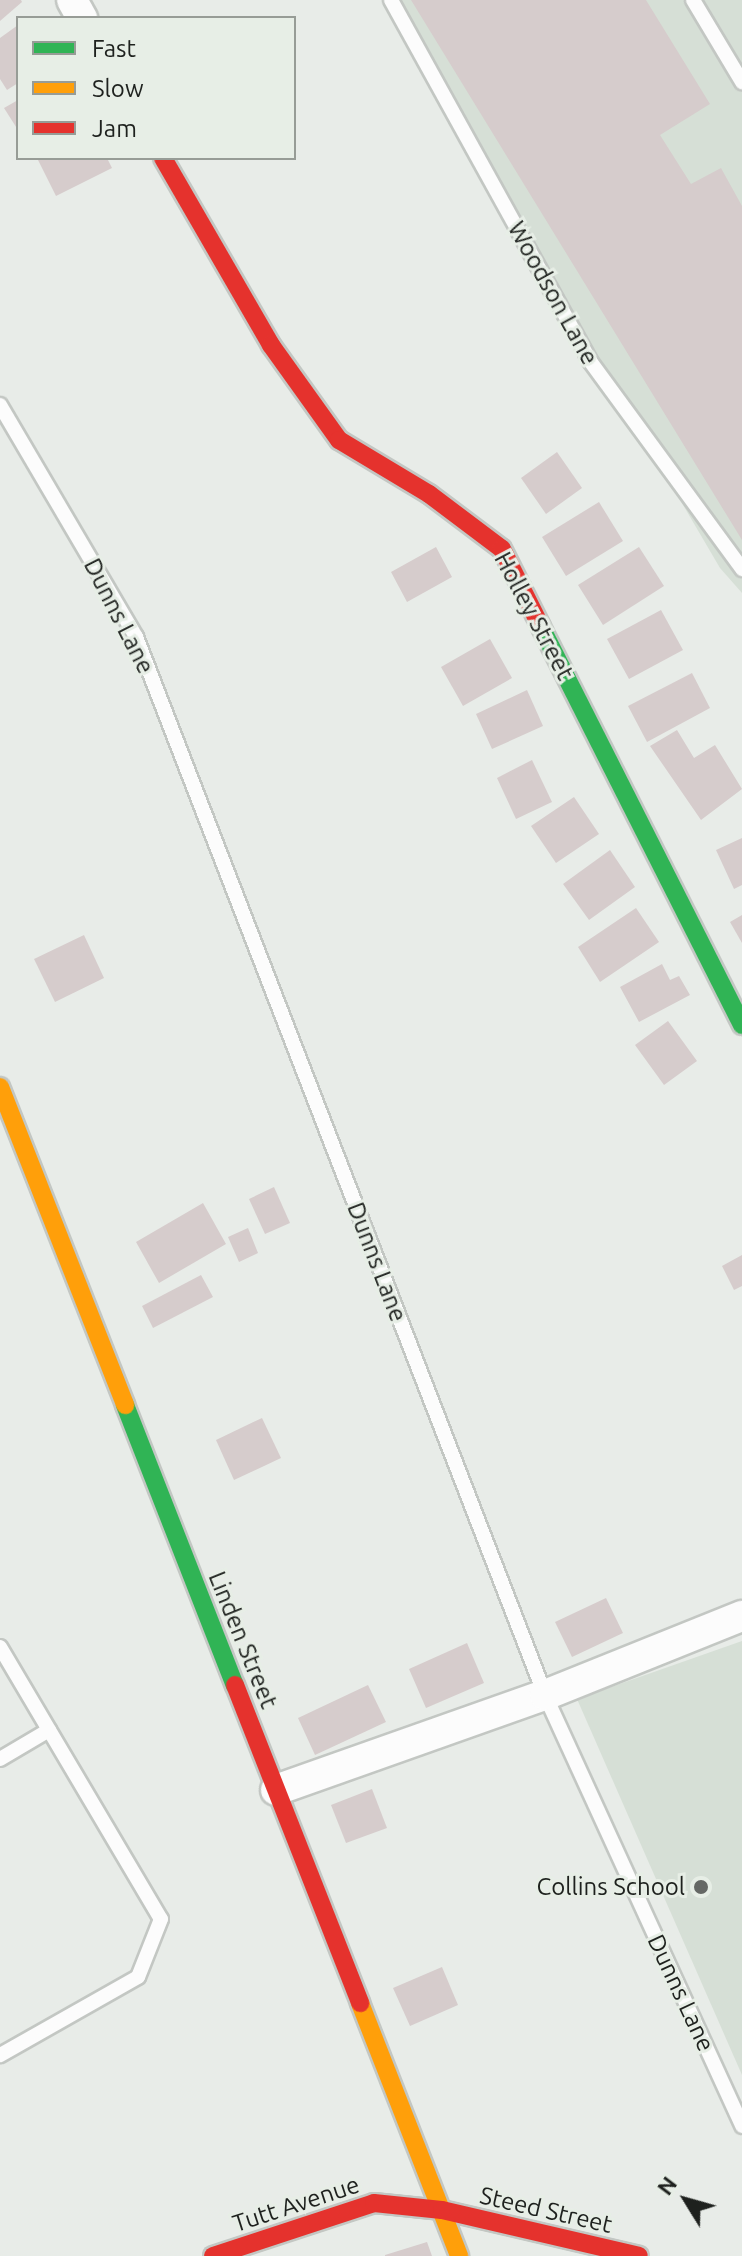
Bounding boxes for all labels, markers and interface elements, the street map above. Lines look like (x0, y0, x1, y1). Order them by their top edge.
legend (16, 16, 296, 160)
text: Fast (92, 35, 136, 62)
text: Slow (92, 75, 144, 102)
text: Jam (92, 115, 137, 142)
street label: Woodson Lane (502, 216, 604, 370)
street label: Holley Street (488, 547, 580, 685)
street label: Dunns Lane (78, 554, 160, 678)
street label: Dunns Lane (341, 1198, 413, 1326)
street label: Linden Street (202, 1567, 284, 1713)
place label: Collins School (536, 1873, 685, 1901)
marker: Collins School (692, 1878, 710, 1896)
street label: Dunns Lane (641, 1930, 721, 2056)
north arrow (646, 2160, 726, 2240)
street label: Tutt Avenue (229, 2170, 363, 2238)
text: N (652, 2171, 681, 2199)
street label: Steed Street (477, 2181, 615, 2239)

